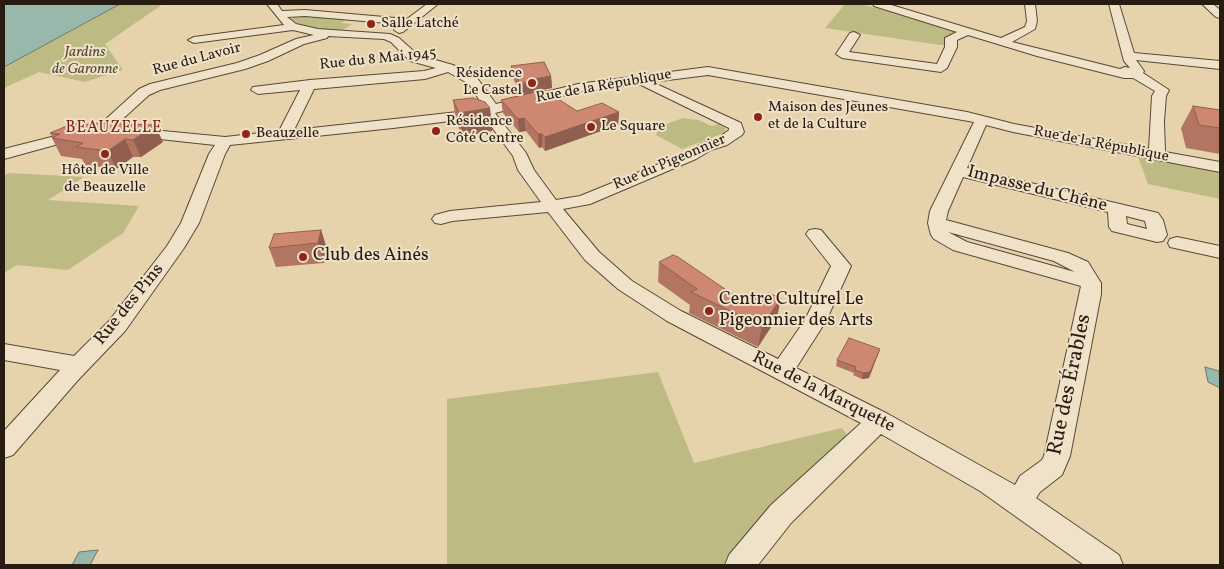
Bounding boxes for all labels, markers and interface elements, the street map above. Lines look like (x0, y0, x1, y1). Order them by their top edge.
place label: Salle Latché (381, 15, 459, 33)
marker: Salle Latché (365, 18, 377, 30)
street label: Rue du Lavoir (151, 40, 243, 80)
park label: Jardins de Garonne (52, 44, 118, 79)
street label: Rue du 8 Mai 1945 (319, 45, 437, 75)
place label: Résidence Le Castel (456, 65, 522, 100)
street label: Rue de la République (535, 66, 673, 108)
marker: Résidence Le Castel (526, 77, 538, 89)
place label: Maison des Jeunes et de la Culture (768, 99, 888, 134)
marker: Maison des Jeunes et de la Culture (752, 111, 764, 123)
place label: Résidence Côté Centre (446, 113, 524, 148)
place label: Le Square (601, 118, 665, 136)
district label: BEAUZELLE (64, 119, 164, 139)
marker: Le Square (585, 121, 597, 133)
street label: Rue de la République (1032, 123, 1170, 167)
place label: Beauzelle (256, 125, 319, 143)
marker: Résidence Côté Centre (430, 125, 442, 137)
marker: Beauzelle (240, 128, 252, 140)
street label: Rue du Pigeonnier (611, 131, 729, 195)
marker: Hôtel de Ville de Beauzelle (99, 148, 111, 160)
place label: Hôtel de Ville de Beauzelle (61, 162, 149, 197)
street label: Impasse du Chêne (965, 162, 1109, 218)
place label: Club des Ainés (313, 246, 429, 268)
marker: Club des Ainés (297, 251, 309, 263)
street label: Rue des Pins (90, 260, 170, 350)
place label: Centre Culturel Le Pigeonnier des Arts (719, 290, 873, 332)
marker: Centre Culturel Le Pigeonnier des Arts (703, 305, 715, 317)
street label: Rue des Érables (1044, 312, 1098, 458)
street label: Rue de la Marquette (748, 348, 898, 438)

